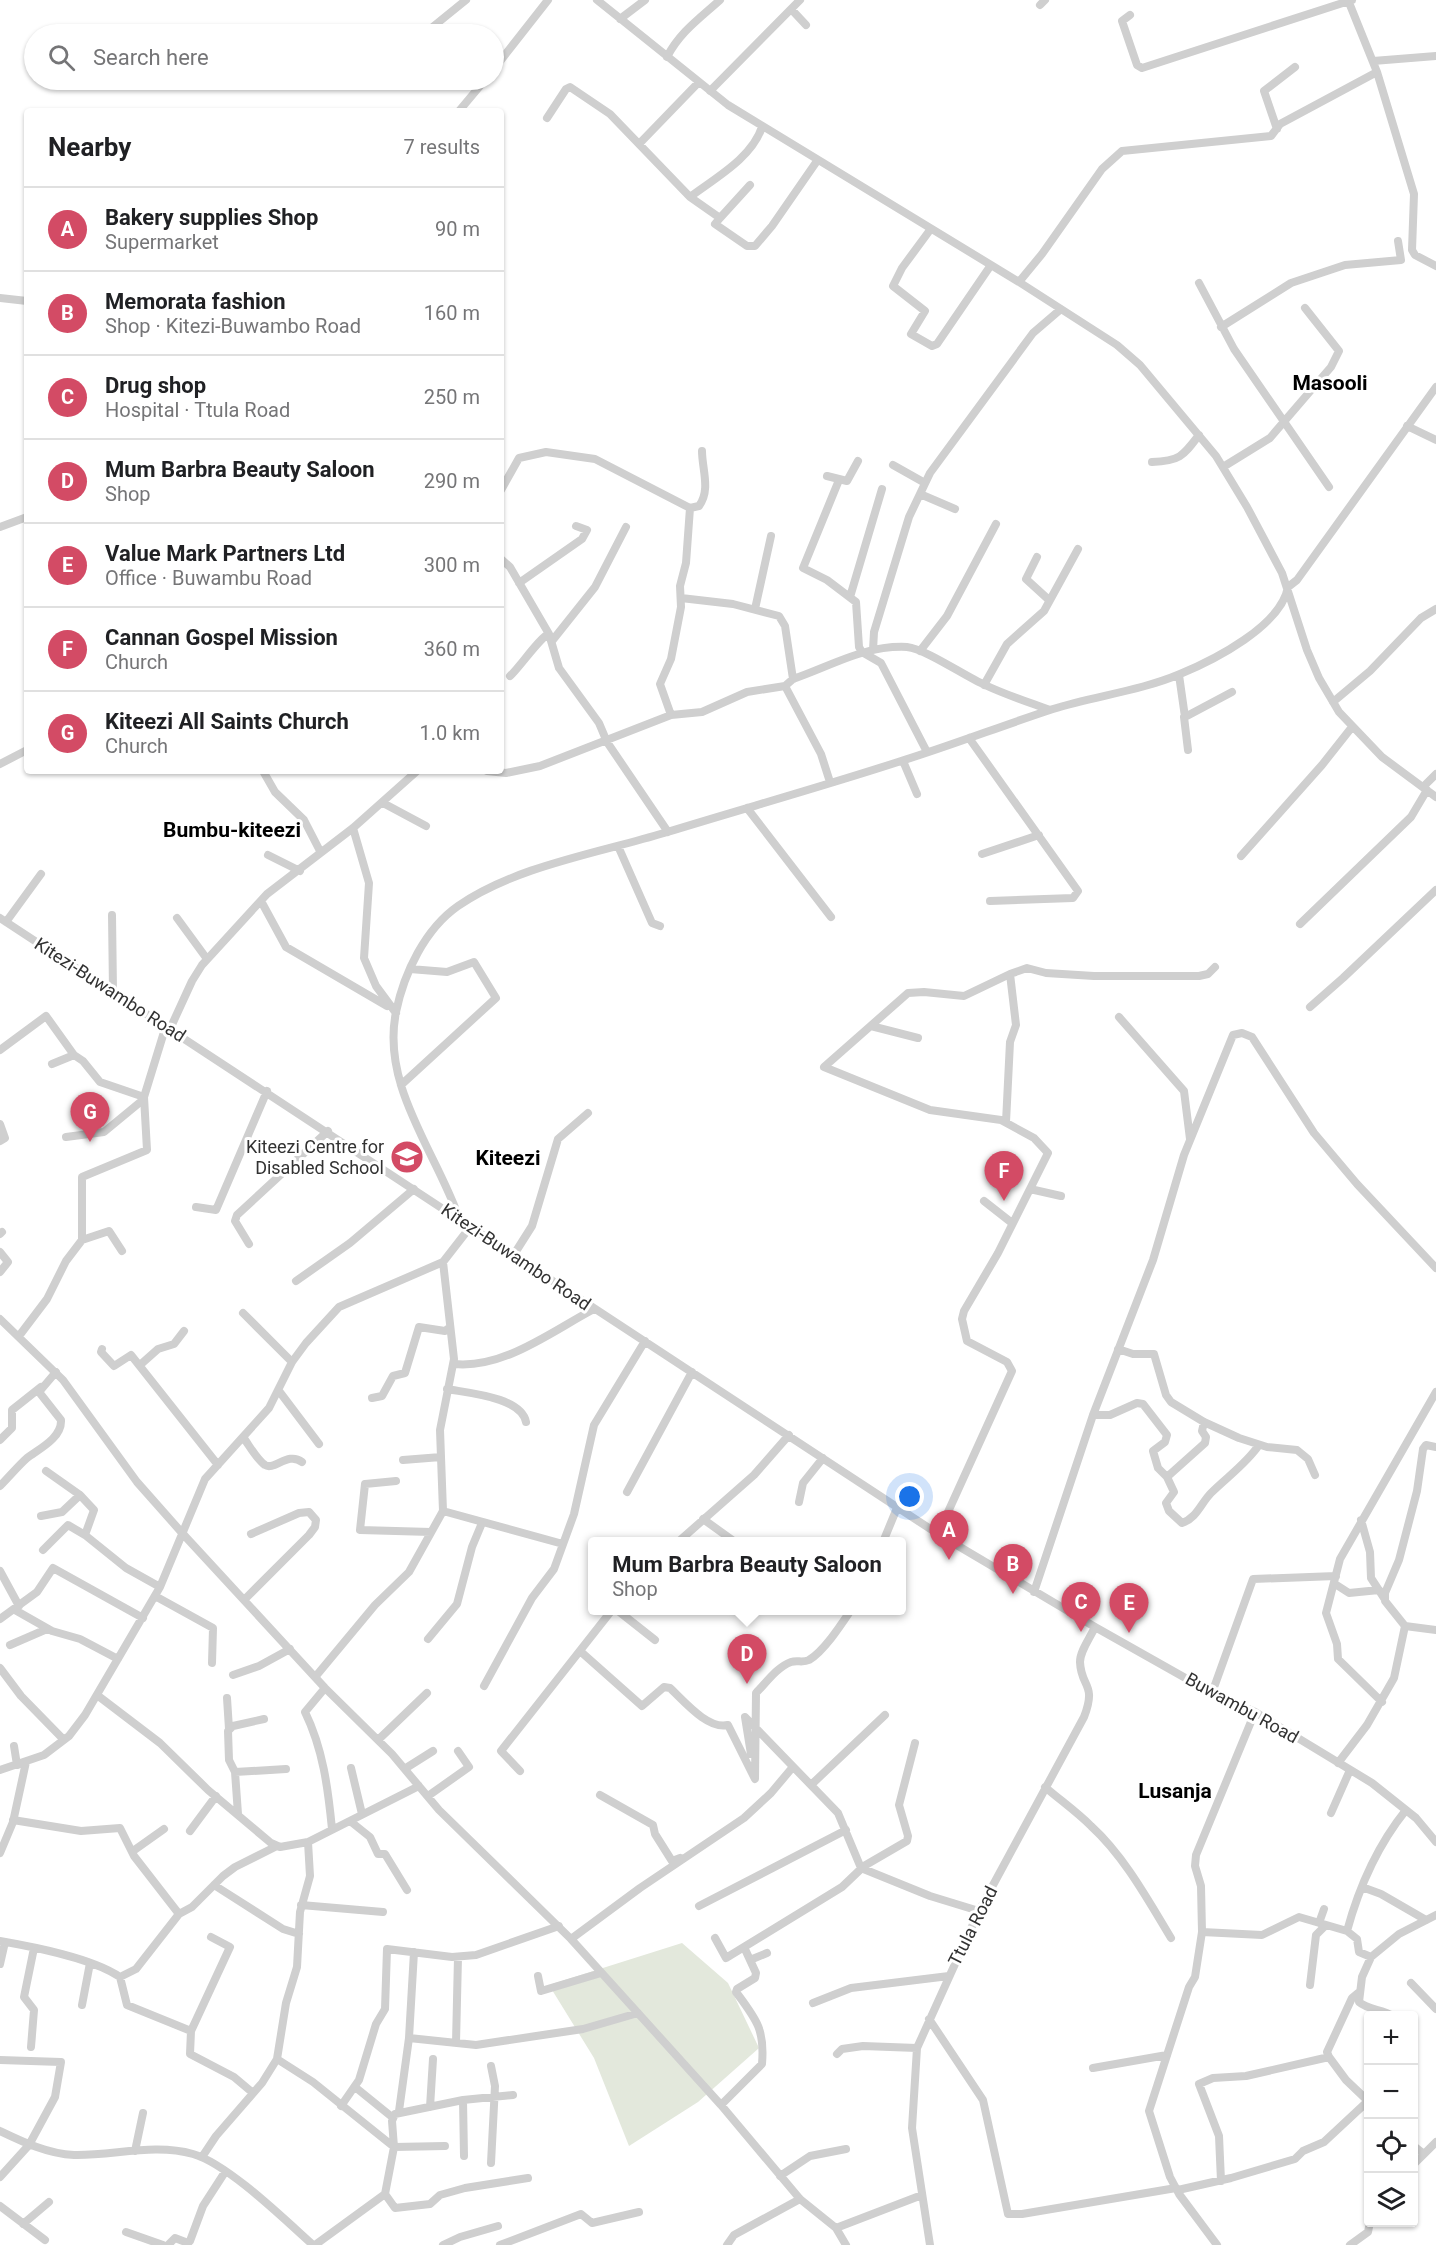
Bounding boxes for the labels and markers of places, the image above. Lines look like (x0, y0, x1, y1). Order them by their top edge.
pin: G (70, 1092, 110, 1142)
place label: Kiteezi Centre for Disabled School (246, 1136, 384, 1178)
school or university icon: Kiteezi Centre for Disabled School (389, 1139, 425, 1175)
pin: F (984, 1152, 1024, 1201)
pin: A (930, 1510, 968, 1560)
pin: B (994, 1544, 1032, 1594)
pin: C (1062, 1582, 1100, 1632)
pin: E (1110, 1584, 1148, 1633)
pin: D (728, 1634, 766, 1684)

